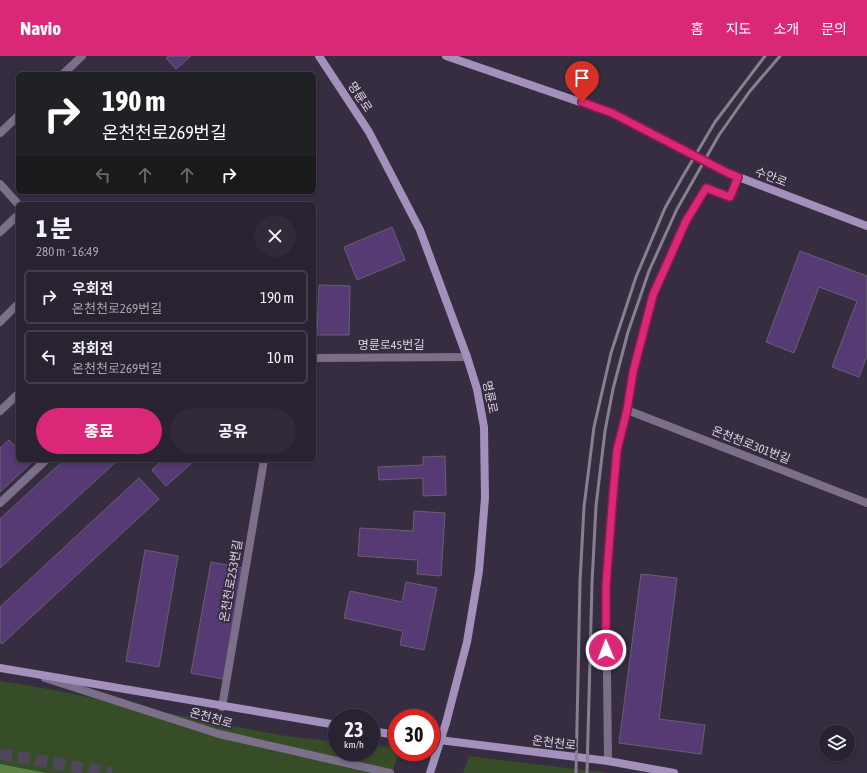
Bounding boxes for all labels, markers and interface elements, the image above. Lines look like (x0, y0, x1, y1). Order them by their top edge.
text: Navio (20, 17, 61, 39)
text: 홈 (691, 21, 704, 37)
text: 지도 (726, 21, 751, 37)
text: 소개 (773, 21, 799, 37)
text: 문의 (821, 21, 847, 37)
pin (565, 61, 599, 102)
icon: arrive (571, 67, 593, 89)
street label: 명륜로 (345, 79, 375, 115)
text: 190 m (102, 85, 165, 117)
icon: right (36, 88, 88, 140)
text: 온천천로269번길 (102, 122, 227, 143)
icon: left (92, 164, 114, 186)
icon: ahead (134, 164, 156, 186)
icon: ahead (176, 164, 198, 186)
icon: right (218, 164, 240, 186)
street label: 수안로 (753, 165, 789, 189)
text: 1 분 (36, 215, 73, 242)
button: close (254, 215, 296, 257)
text: 280 m · 16:49 (36, 244, 99, 259)
text: 우회전 (72, 280, 113, 297)
icon: right (38, 286, 60, 308)
text: 190 m (260, 289, 294, 306)
text: 온천천로269번길 (72, 301, 162, 316)
street label: 명륜로45번길 (358, 338, 424, 352)
text: 좌회전 (72, 340, 113, 357)
icon: left (38, 346, 60, 368)
text: 10 m (267, 349, 294, 366)
text: 온천천로269번길 (72, 361, 162, 376)
street label: 명륜로 (480, 379, 500, 415)
button: 종료 (36, 408, 162, 454)
button: 공유 (170, 408, 296, 454)
street label: 온천천로301번길 (710, 424, 792, 466)
street label: 온천천로253번길 (217, 539, 245, 623)
position arrow (585, 629, 627, 671)
street label: 온천천로 (188, 705, 234, 731)
speed limit sign: 30 (388, 709, 440, 761)
text: 23 (345, 718, 363, 741)
map controls (819, 725, 855, 761)
button: layers (819, 725, 855, 761)
street label: 온천천로 (531, 733, 577, 753)
text: km/h (344, 739, 364, 750)

